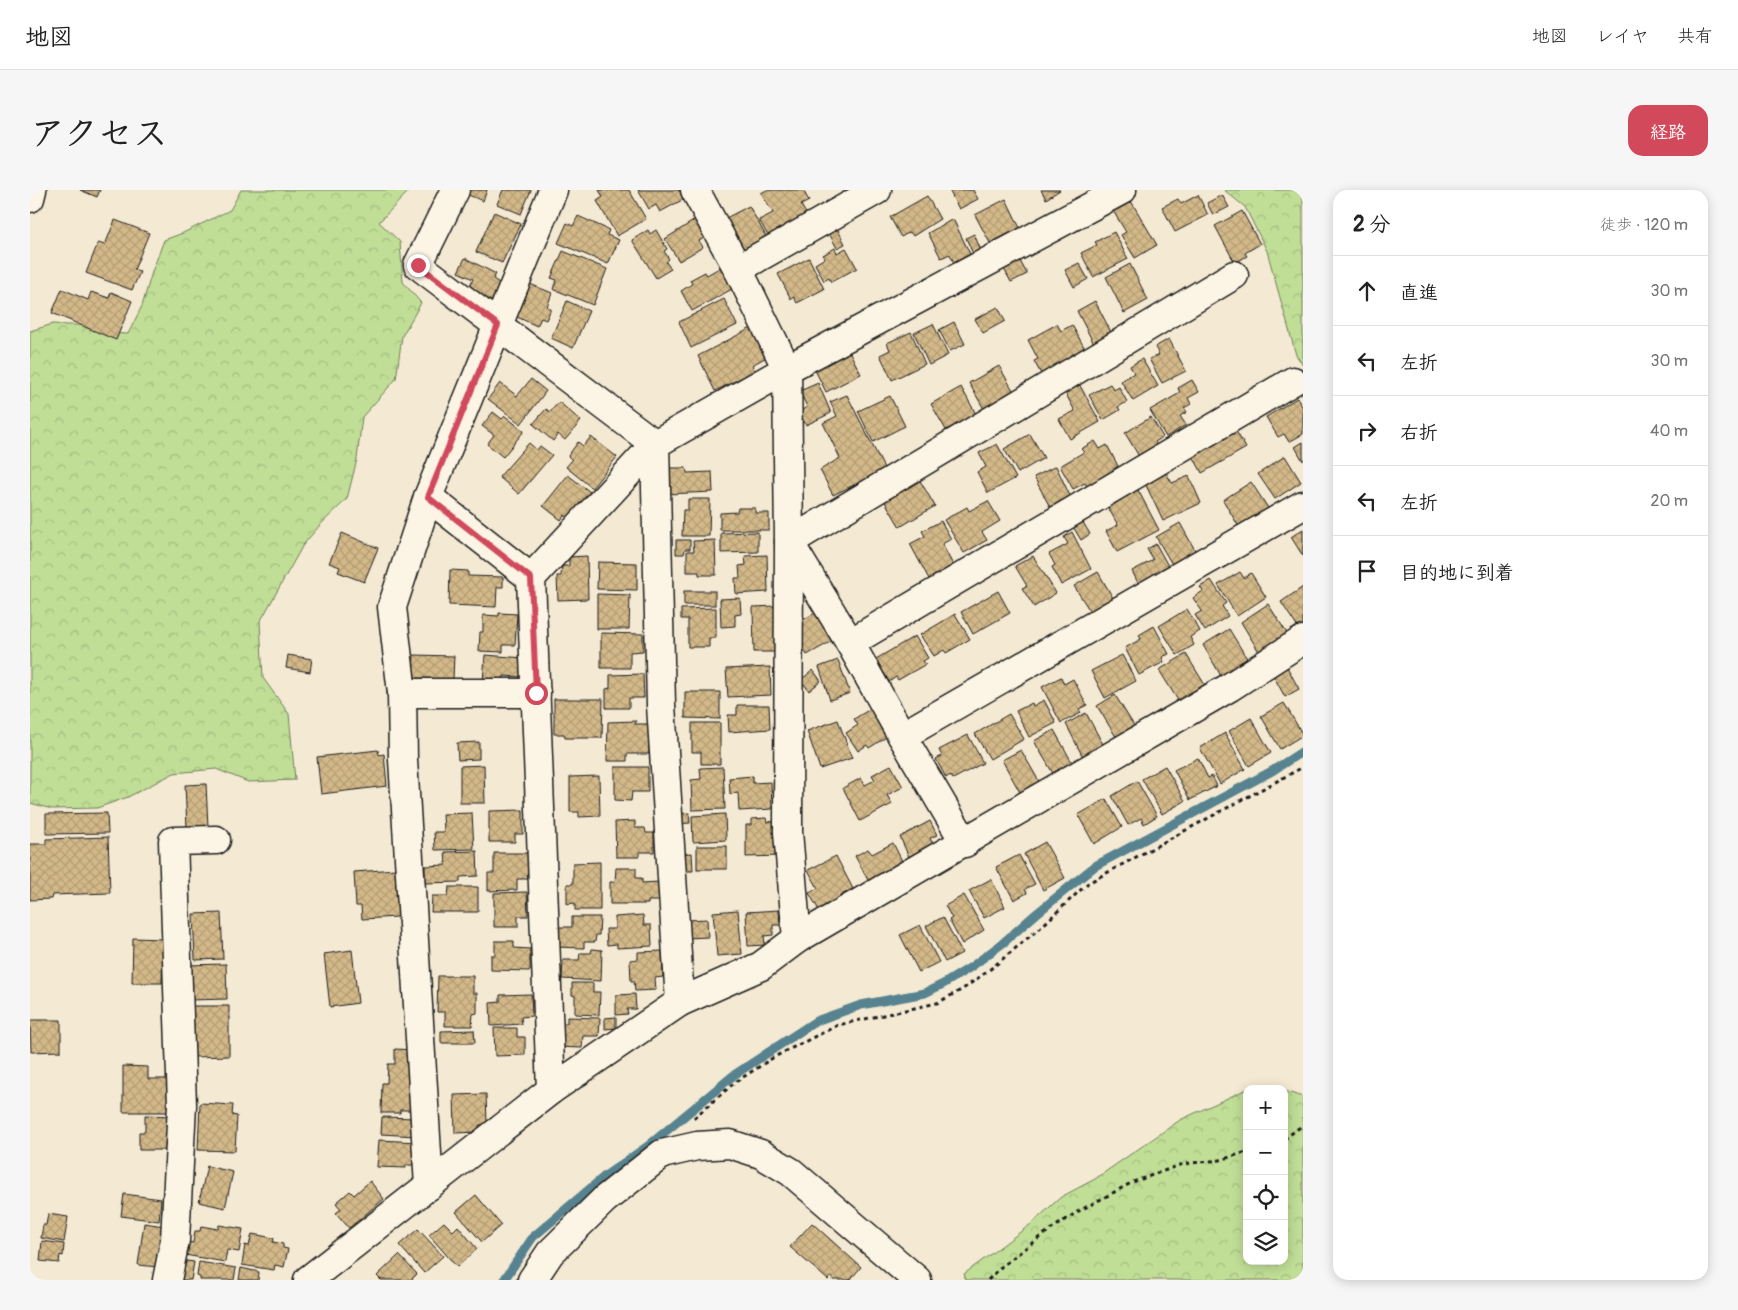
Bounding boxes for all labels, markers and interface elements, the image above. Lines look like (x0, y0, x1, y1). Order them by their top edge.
text: 地図 (25, 23, 73, 52)
text: 地図 (1532, 25, 1568, 48)
text: レイヤ (1596, 25, 1649, 48)
text: 共有 (1677, 25, 1713, 48)
button: 経路 (1628, 105, 1708, 156)
text: アクセス (30, 112, 168, 156)
text: 2 分 (1353, 211, 1390, 238)
text: 徒歩 · 120 m (1600, 215, 1688, 235)
route end (407, 254, 430, 277)
icon: ahead (1353, 277, 1381, 305)
text: 直進 (1400, 281, 1438, 305)
text: 30 m (1650, 281, 1688, 301)
icon: left (1353, 347, 1381, 375)
text: 左折 (1400, 351, 1438, 375)
text: 30 m (1650, 351, 1688, 371)
icon: right (1353, 417, 1381, 445)
text: 右折 (1400, 421, 1438, 445)
text: 40 m (1650, 421, 1688, 441)
icon: left (1353, 487, 1381, 515)
text: 左折 (1400, 491, 1438, 515)
text: 20 m (1650, 491, 1688, 511)
icon: arrive (1353, 557, 1381, 585)
text: 目的地に到着 (1400, 561, 1514, 585)
route start (525, 682, 548, 705)
map controls (1243, 1085, 1288, 1265)
button: + (1243, 1085, 1288, 1130)
button: − (1243, 1130, 1288, 1175)
button: locate (1243, 1175, 1288, 1220)
button: layers (1243, 1220, 1288, 1265)

